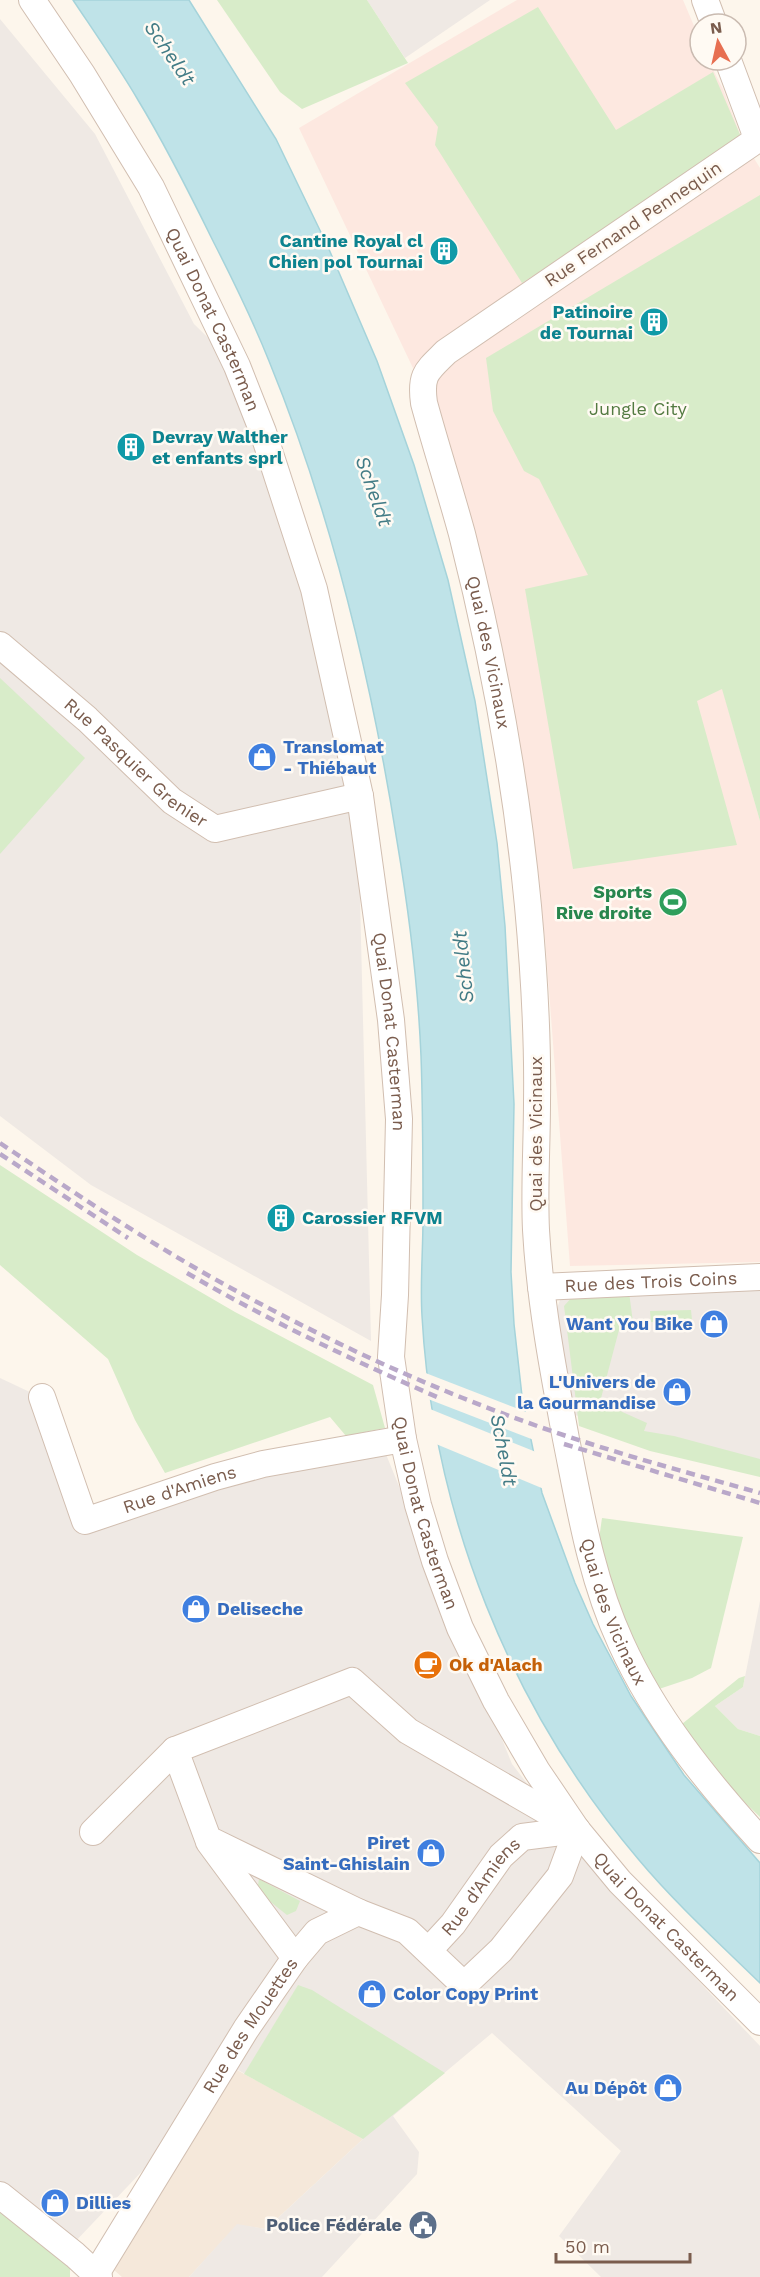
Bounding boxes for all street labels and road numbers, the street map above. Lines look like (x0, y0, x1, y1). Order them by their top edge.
street label: Rue Fernand Pennequin (540, 156, 725, 291)
street label: Quai Donat Casterman (162, 224, 265, 414)
street label: Quai des Vicinaux (463, 574, 515, 731)
street label: Rue Pasquier Grenier (60, 693, 212, 831)
street label: Quai Donat Casterman (369, 931, 410, 1131)
street label: Quai des Vicinaux (525, 1056, 546, 1212)
street label: Rue des Trois Coins (564, 1267, 738, 1296)
street label: Quai Donat Casterman (390, 1415, 463, 1612)
street label: Rue d'Amiens (120, 1461, 238, 1517)
street label: Quai des Vicinaux (577, 1536, 651, 1689)
street label: Rue d'Amiens (437, 1833, 524, 1940)
street label: Quai Donat Casterman (589, 1847, 744, 2005)
street label: Rue des Mouettes (198, 1954, 302, 2097)

